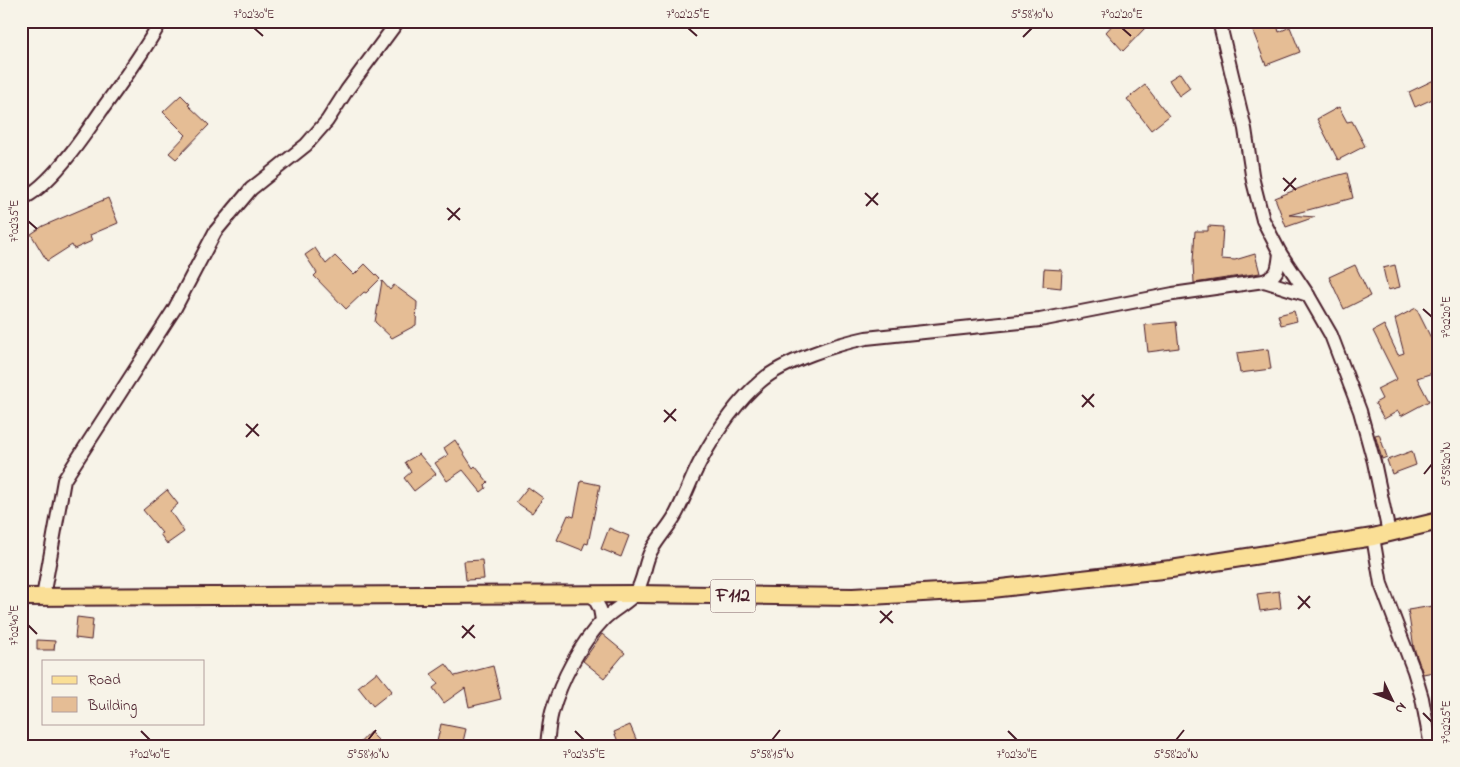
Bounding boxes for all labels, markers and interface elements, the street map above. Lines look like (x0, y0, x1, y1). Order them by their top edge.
text: 7°02'30"E (234, 6, 274, 24)
text: 7°02'25"E (666, 6, 710, 24)
text: 5°58'10"N (1011, 6, 1053, 24)
text: 7°02'20"E (1101, 6, 1143, 24)
text: 7°02'35"E (6, 200, 24, 242)
text: 7°02'20"E (1438, 296, 1456, 338)
text: 5°58'20"N (1438, 442, 1456, 486)
road number: F112 (710, 580, 756, 612)
text: 7°02'40"E (6, 605, 24, 645)
legend (42, 660, 205, 724)
text: Road (88, 669, 121, 691)
north arrow (1368, 674, 1418, 724)
text: Building (87, 695, 137, 718)
text: N (1390, 697, 1411, 718)
text: 7°02'25"E (1438, 700, 1456, 744)
text: 7°02'40"E (130, 746, 170, 764)
text: 5°58'10"N (347, 746, 389, 764)
text: 7°02'35"E (563, 746, 605, 764)
text: 5°58'15"N (750, 746, 794, 764)
text: 7°02'30"E (997, 746, 1037, 764)
text: 5°58'20"N (1154, 746, 1198, 764)

